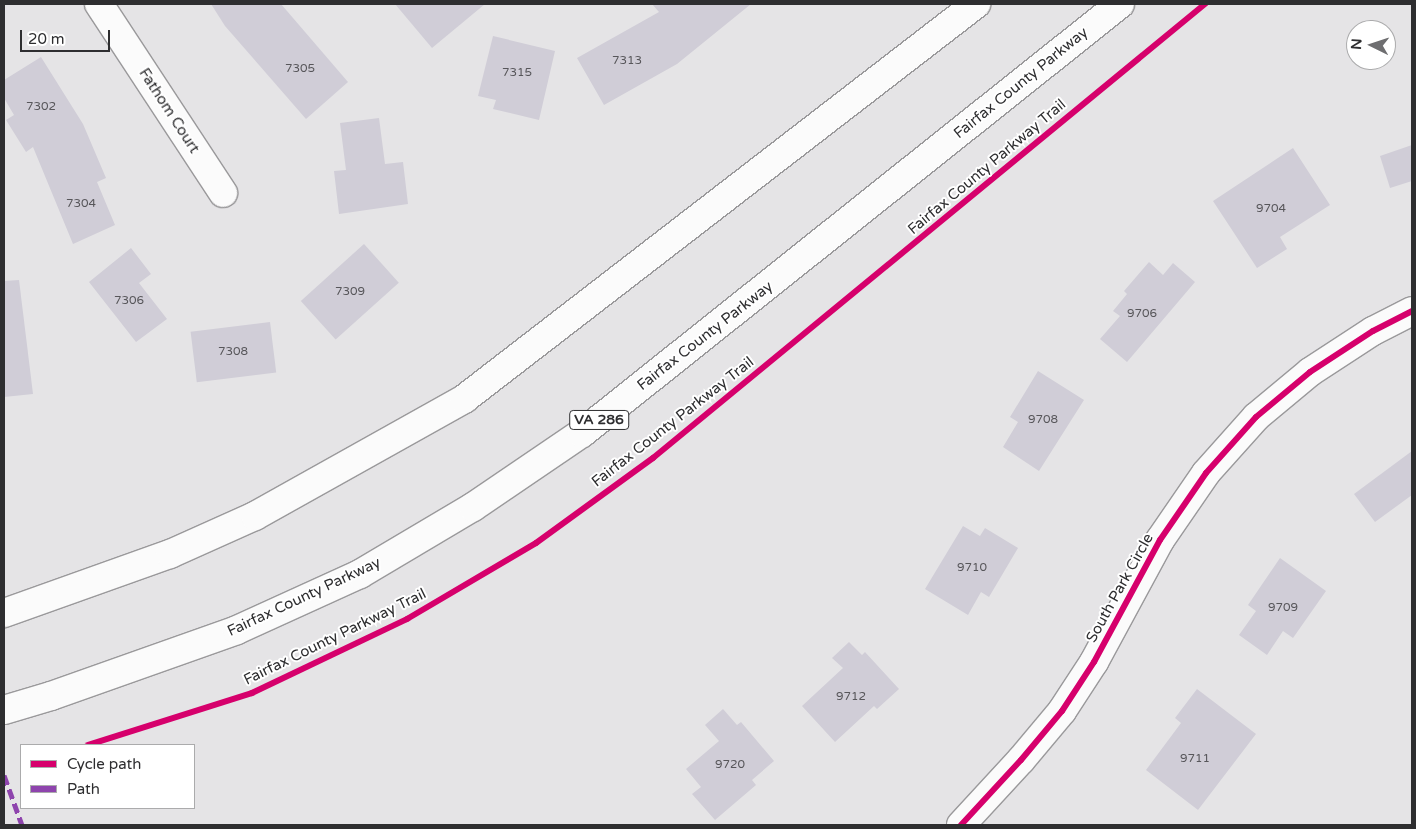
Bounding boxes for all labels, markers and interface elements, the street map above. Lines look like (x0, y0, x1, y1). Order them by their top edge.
scale bar (22, 20, 112, 52)
north arrow (1346, 20, 1396, 70)
street label: Fairfax County Parkway (950, 23, 1092, 143)
text: 20 m (28, 30, 65, 48)
text: N (1348, 38, 1365, 50)
house number: 7313 (612, 54, 642, 68)
house number: 7305 (285, 62, 315, 76)
street label: Fathom Court (135, 65, 203, 157)
house number: 7315 (502, 66, 532, 80)
street label: Fairfax County Parkway Trail (904, 96, 1070, 238)
house number: 7302 (26, 100, 56, 114)
house number: 7304 (66, 197, 96, 211)
house number: 9704 (1256, 202, 1286, 216)
street label: Fairfax County Parkway (634, 277, 776, 395)
house number: 7309 (335, 285, 365, 299)
house number: 7306 (114, 294, 144, 308)
house number: 9706 (1127, 307, 1157, 321)
house number: 7308 (218, 345, 248, 359)
street label: Fairfax County Parkway Trail (588, 353, 758, 491)
road number: VA 286 (569, 408, 629, 432)
house number: 9708 (1028, 413, 1058, 427)
street label: South Park Circle (1083, 530, 1157, 646)
street label: Fairfax County Parkway (225, 554, 383, 640)
house number: 9710 (957, 561, 987, 575)
street label: Fairfax County Parkway Trail (241, 585, 429, 689)
house number: 9709 (1268, 601, 1298, 615)
house number: 9712 (836, 690, 866, 704)
legend (20, 744, 195, 809)
house number: 9711 (1180, 752, 1210, 766)
text: Cycle path (67, 755, 141, 773)
house number: 9720 (715, 758, 745, 772)
text: Path (67, 780, 100, 798)

